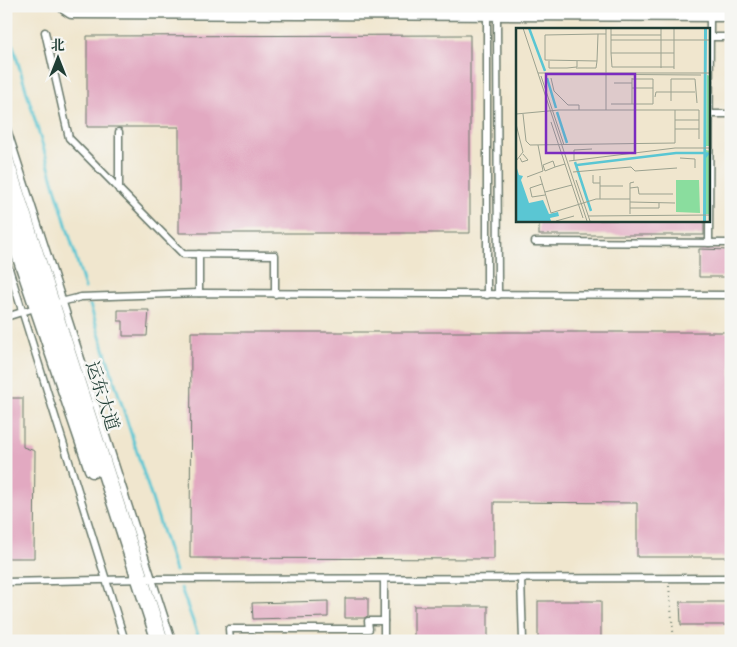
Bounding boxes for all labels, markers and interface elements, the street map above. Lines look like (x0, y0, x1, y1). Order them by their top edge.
inset map (516, 28, 710, 221)
north arrow (32, 32, 82, 82)
text: 北 (51, 37, 65, 54)
street label: 运东大道 (81, 359, 123, 433)

